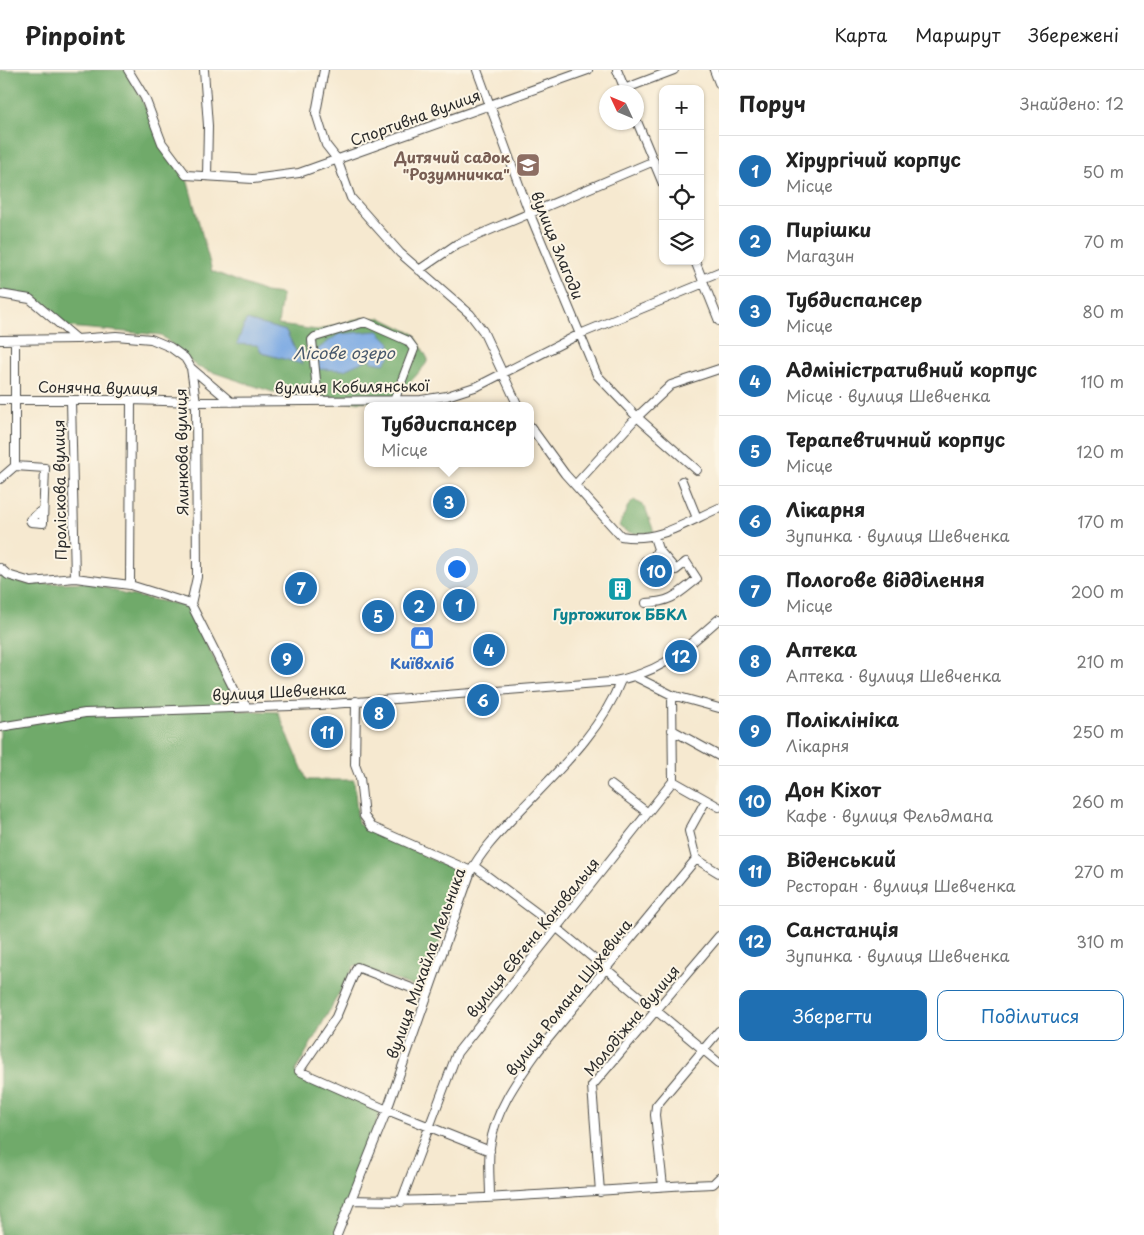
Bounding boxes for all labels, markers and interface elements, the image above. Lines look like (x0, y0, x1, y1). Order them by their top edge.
text: Pinpoint (25, 17, 126, 53)
text: Карта (834, 21, 887, 48)
text: Маршрут (915, 21, 1000, 48)
text: Збережені (1028, 21, 1119, 48)
street label: Спортивна вулиця (347, 83, 483, 151)
north arrow (599, 85, 644, 130)
map controls (659, 85, 704, 265)
button: + (659, 85, 704, 130)
text: Поруч (739, 87, 806, 119)
text: Знайдено: 12 (1020, 91, 1124, 115)
button: − (659, 130, 704, 175)
place label: Дитячий садок "Розумничка" (394, 145, 510, 185)
text: Хірургічий корпус (786, 145, 961, 173)
school or university icon: Дитячий садок "Розумничка" (515, 152, 541, 178)
text: 1 (751, 159, 759, 183)
text: 50 m (1083, 159, 1124, 183)
text: Місце (786, 173, 833, 197)
button: locate (659, 175, 704, 220)
street label: вулиця Злагоди (526, 187, 590, 303)
text: Пирішки (786, 215, 872, 243)
button: layers (659, 220, 704, 265)
text: 2 (749, 229, 761, 253)
text: 70 m (1084, 229, 1124, 253)
text: Магазин (786, 243, 855, 267)
text: Тубдиспансер (786, 285, 922, 313)
text: 3 (750, 299, 760, 323)
text: 80 m (1082, 299, 1124, 323)
text: Місце (786, 313, 833, 337)
water label: Лісове озеро (293, 340, 396, 364)
text: Адміністративний корпус (786, 355, 1037, 383)
text: 4 (750, 369, 760, 393)
text: 110 m (1081, 369, 1124, 393)
street label: вулиця Кобилянської (274, 373, 430, 399)
street label: Сонячна вулиця (38, 374, 158, 400)
text: Місце · вулиця Шевченка (786, 383, 990, 407)
street label: Ялинкова вулиця (168, 388, 194, 516)
popup (364, 402, 534, 467)
text: Тубдиспансер (381, 409, 517, 437)
street label: Проліскова вулиця (46, 419, 72, 561)
text: Терапевтичний корпус (786, 425, 1005, 453)
text: Місце (381, 437, 428, 461)
text: 5 (750, 439, 760, 463)
text: 120 m (1077, 439, 1124, 463)
text: Місце (786, 453, 833, 477)
pin: 3 (433, 483, 465, 521)
text: Лікарня (786, 495, 865, 523)
text: 6 (749, 509, 761, 533)
text: 170 m (1078, 509, 1124, 533)
text: Зупинка · вулиця Шевченка (786, 523, 1010, 547)
pin: 10 (640, 552, 672, 590)
your location (444, 556, 470, 582)
text: Пологове відділення (786, 565, 985, 593)
pin: 7 (285, 569, 317, 607)
building icon: Гуртожиток ББКЛ (607, 576, 633, 602)
text: 7 (750, 579, 760, 603)
text: 200 m (1071, 579, 1124, 603)
pin: 1 (443, 586, 475, 624)
pin: 2 (403, 587, 435, 625)
text: Місце (786, 593, 833, 617)
pin: 5 (362, 597, 394, 635)
place label: Гуртожиток ББКЛ (553, 602, 687, 625)
shop icon: Київхліб (409, 625, 435, 651)
pin: 4 (473, 631, 505, 669)
text: Аптека (786, 635, 857, 663)
pin: 12 (665, 637, 697, 675)
pin: 9 (271, 640, 303, 678)
text: 8 (750, 649, 760, 673)
text: 210 m (1076, 649, 1124, 673)
place label: Київхліб (390, 651, 454, 674)
text: Аптека · вулиця Шевченка (786, 663, 1001, 687)
street label: вулиця Шевченка (212, 676, 347, 706)
pin: 6 (467, 681, 499, 719)
pin: 8 (363, 694, 395, 732)
text: Поліклініка (786, 705, 899, 733)
pin: 11 (311, 713, 343, 751)
text: 9 (750, 719, 760, 743)
text: 250 m (1073, 719, 1124, 743)
text: Лікарня (786, 733, 849, 757)
text: Дон Кіхот (786, 775, 881, 803)
text: 10 (745, 789, 765, 813)
text: 260 m (1072, 789, 1124, 813)
text: Кафе · вулиця Фельдмана (786, 803, 993, 827)
text: Віденський (786, 845, 896, 873)
street label: вулиця Євгена Коновальця (460, 852, 604, 1022)
text: 11 (748, 859, 762, 883)
text: 270 m (1074, 859, 1124, 883)
street label: вулиця Михайла Мельника (380, 864, 471, 1062)
text: Ресторан · вулиця Шевченка (786, 873, 1015, 897)
street label: вулиця Романа Шухевича (499, 913, 637, 1080)
text: Санстанція (786, 915, 899, 943)
text: 12 (746, 929, 764, 953)
text: 310 m (1076, 929, 1124, 953)
text: Зупинка · вулиця Шевченка (786, 943, 1010, 967)
street label: Молодіжна вулиця (578, 959, 684, 1081)
button: Зберегти (739, 990, 927, 1041)
button: Поділитися (937, 990, 1124, 1041)

